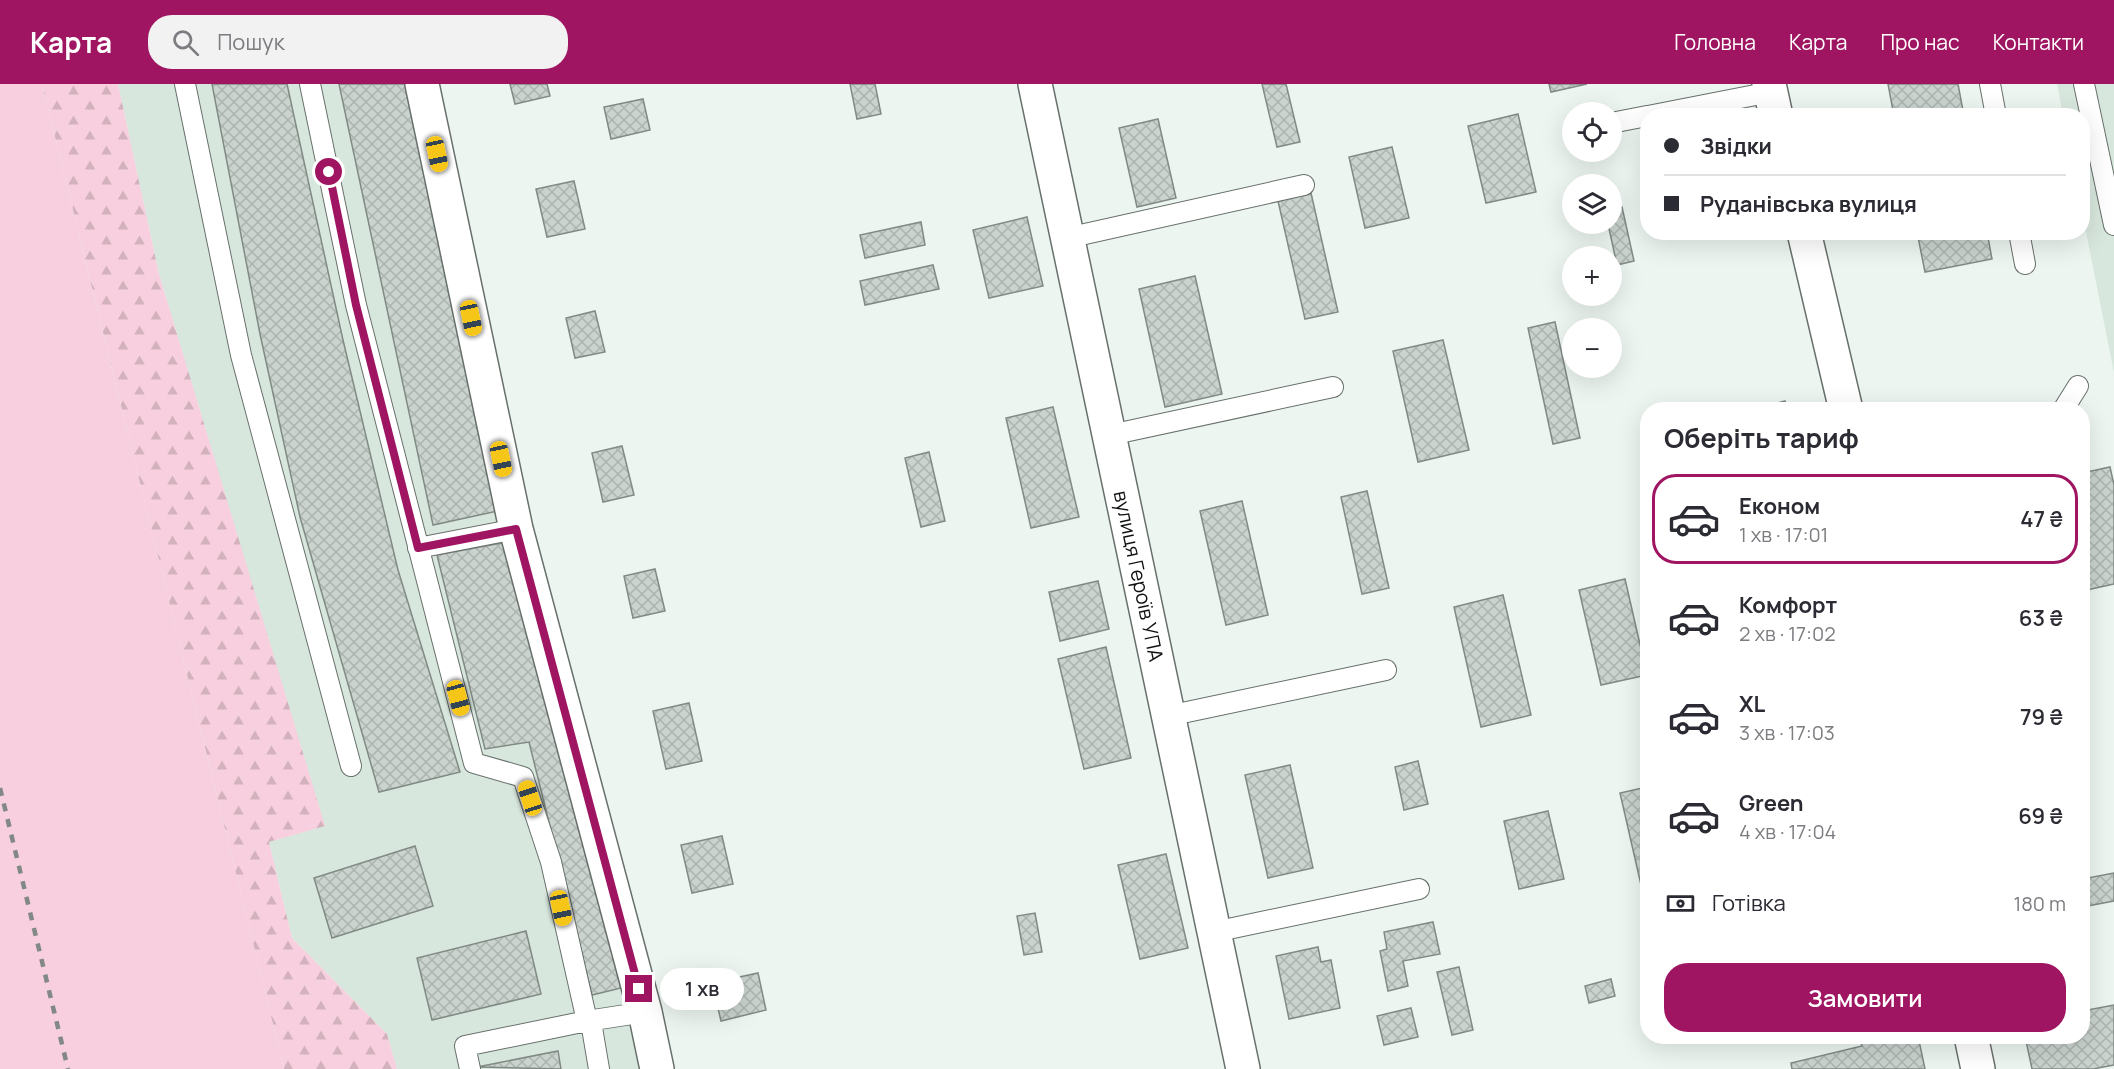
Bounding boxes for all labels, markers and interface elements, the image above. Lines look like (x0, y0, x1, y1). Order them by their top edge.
search box (148, 15, 568, 69)
text: Карта (30, 23, 112, 61)
icon: search (169, 26, 202, 59)
text: Пошук (217, 27, 285, 57)
text: Головна (1674, 28, 1756, 56)
text: Карта (1789, 28, 1847, 56)
text: Про нас (1880, 28, 1960, 56)
text: Контакти (1993, 28, 2084, 56)
map controls (1562, 102, 1622, 378)
button: locate (1562, 102, 1622, 162)
text: Звідки (1700, 131, 1772, 161)
car (424, 135, 450, 173)
route start (315, 158, 342, 185)
button: layers (1562, 174, 1622, 234)
text: Руданівська вулиця (1700, 189, 1917, 219)
button: + (1562, 246, 1622, 306)
car (458, 299, 484, 337)
button: − (1562, 318, 1622, 378)
text: Оберіть тариф (1664, 419, 1859, 456)
car (488, 440, 514, 478)
street label: вулиця Героїв УПА (1108, 488, 1170, 664)
text: Економ (1739, 491, 1820, 521)
icon: car (1667, 492, 1721, 546)
text: 47 ₴ (2020, 504, 2063, 534)
text: 1 хв · 17:01 (1739, 521, 1828, 548)
text: Комфорт (1739, 590, 1837, 620)
icon: car (1667, 591, 1721, 645)
text: 63 ₴ (2019, 603, 2063, 633)
text: 2 хв · 17:02 (1739, 620, 1836, 647)
car (445, 678, 471, 718)
text: XL (1739, 689, 1765, 719)
icon: car (1667, 690, 1721, 744)
text: 79 ₴ (2020, 702, 2063, 732)
text: 3 хв · 17:03 (1739, 719, 1835, 746)
car (516, 778, 544, 818)
text: Green (1739, 788, 1804, 818)
icon: car (1667, 789, 1721, 843)
text: 69 ₴ (2018, 801, 2063, 831)
text: 4 хв · 17:04 (1739, 818, 1836, 845)
icon: cash (1664, 887, 1697, 920)
text: Готівка (1712, 888, 1786, 918)
car (548, 889, 574, 927)
text: 180 m (2013, 890, 2066, 917)
button: Замовити (1664, 963, 2066, 1032)
callout: 1 хв (660, 968, 744, 1010)
route end (625, 975, 652, 1002)
text: 1 хв (685, 975, 719, 1002)

